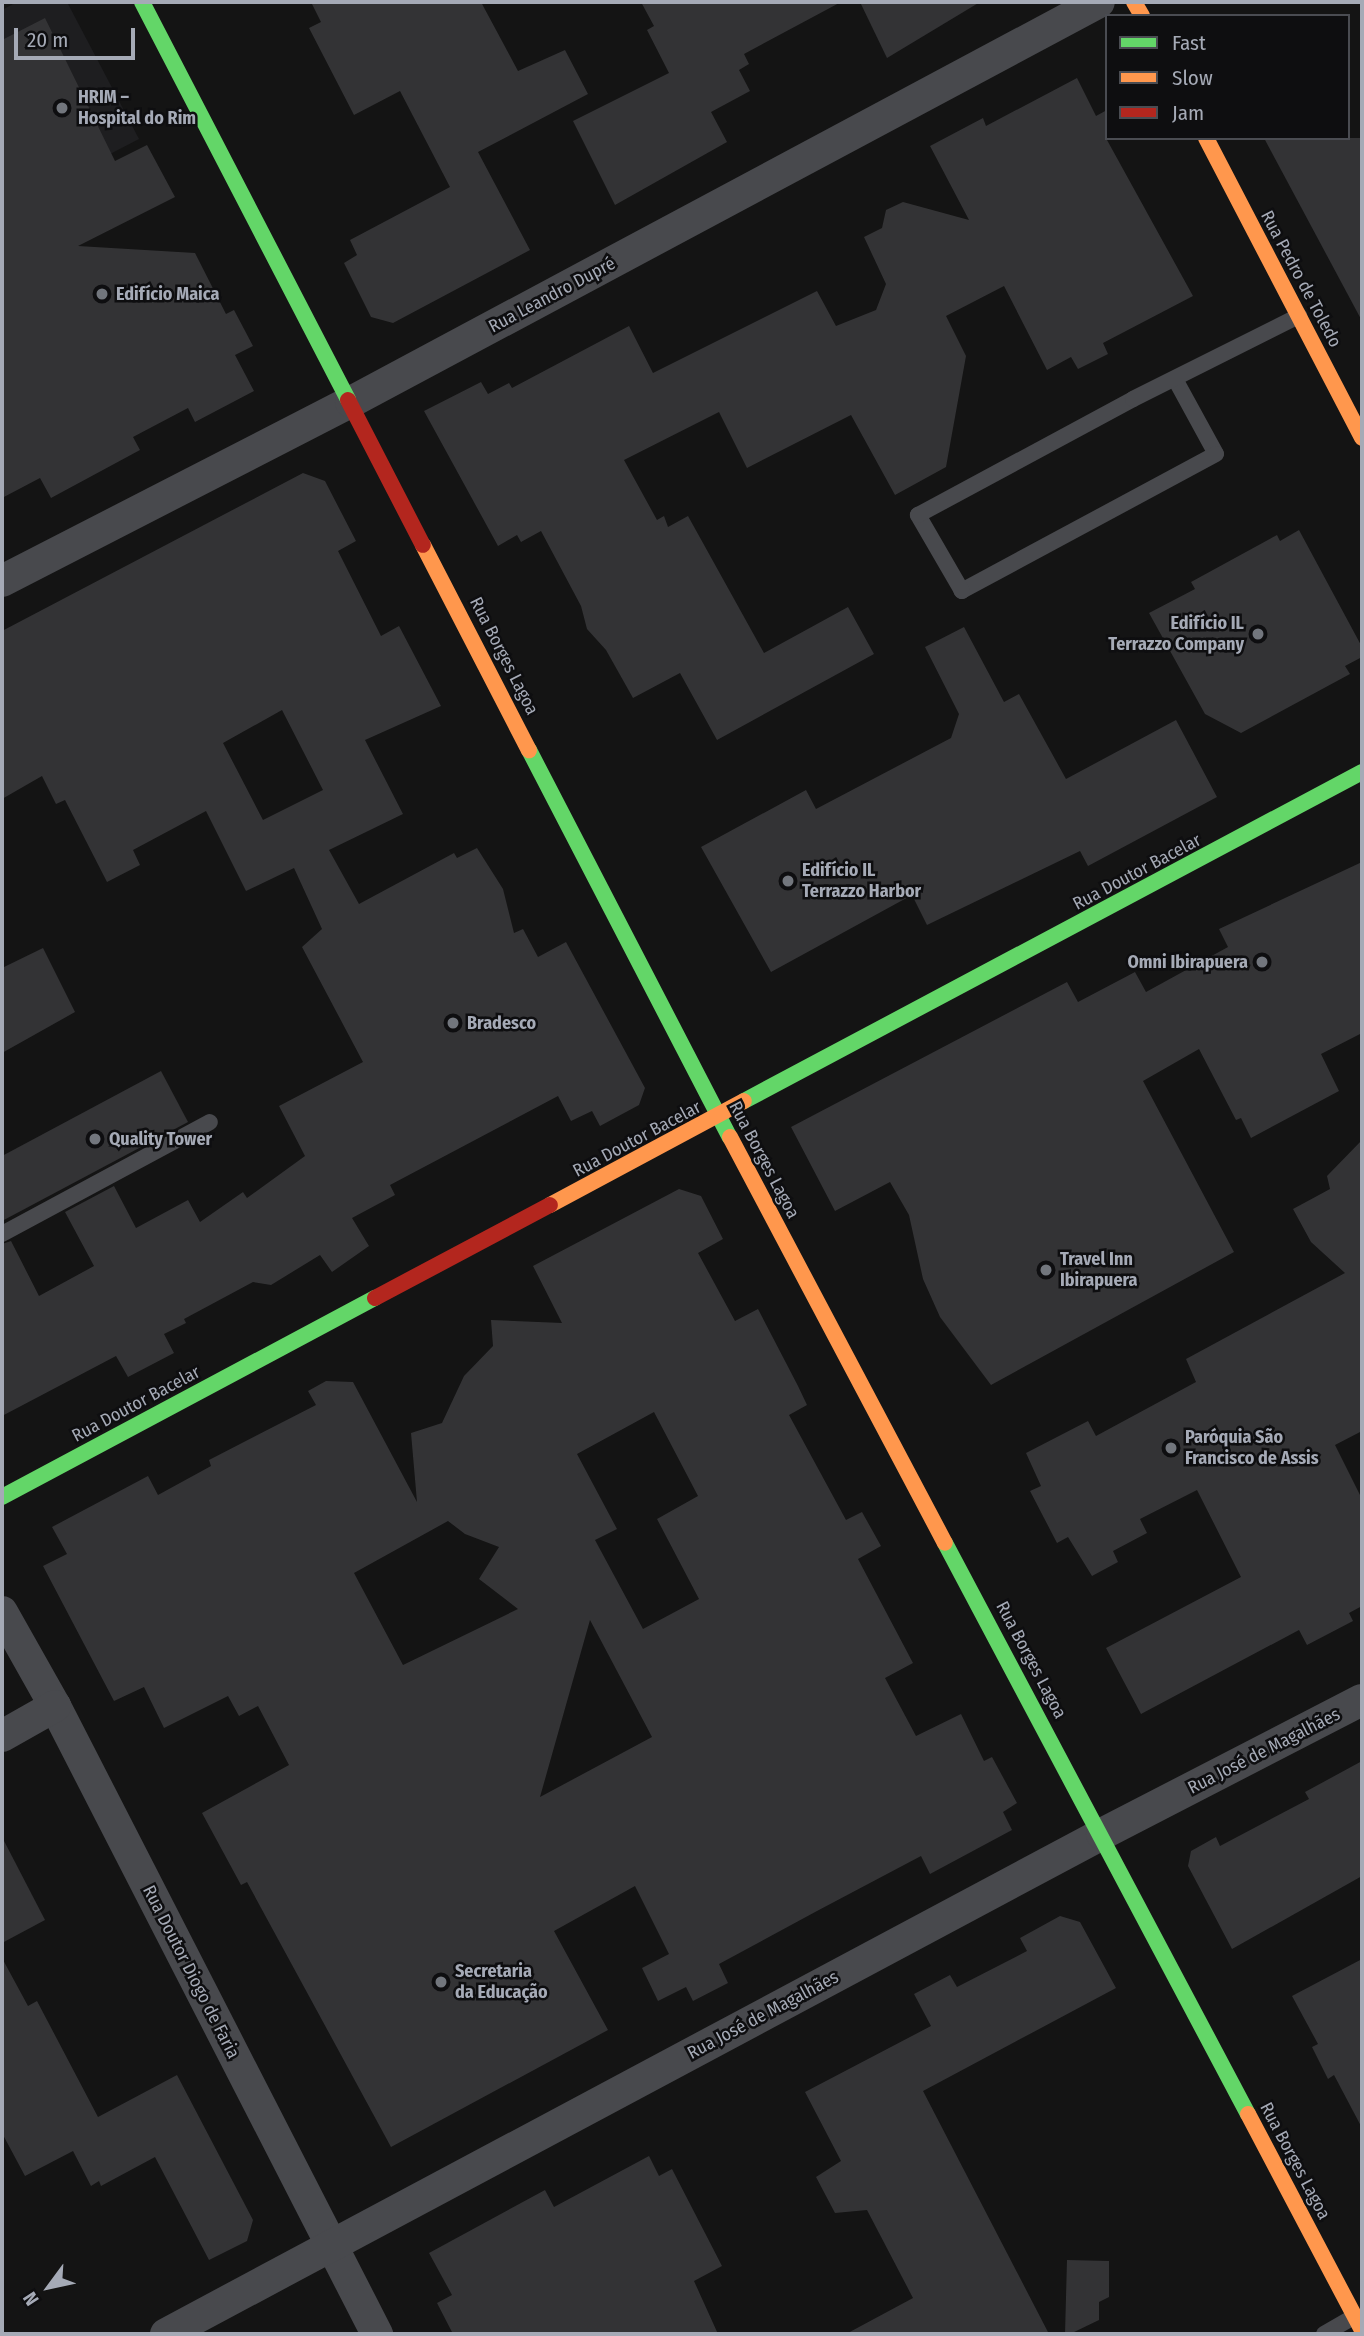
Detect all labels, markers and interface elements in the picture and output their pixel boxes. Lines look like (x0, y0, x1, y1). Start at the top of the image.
scale bar (18, 14, 138, 58)
legend (1105, 14, 1350, 140)
text: 20 m (27, 27, 68, 53)
text: Fast (1172, 30, 1206, 56)
text: Slow (1172, 65, 1213, 91)
place label: HRIM – Hospital do Rim (78, 87, 196, 130)
marker: HRIM – Hospital do Rim (52, 98, 72, 118)
text: Jam (1172, 100, 1204, 126)
street label: Rua Pedro de Toledo (1256, 207, 1346, 351)
street label: Rua Leandro Dupré (485, 253, 619, 337)
place label: Edifício Maica (116, 283, 219, 305)
marker: Edifício Maica (94, 286, 110, 302)
street label: Rua Borges Lagoa (465, 593, 543, 719)
place label: Edifício IL Terrazzo Company (1108, 613, 1244, 656)
marker: Edifício IL Terrazzo Company (1250, 626, 1266, 642)
street label: Rua Doutor Bacelar (1069, 829, 1205, 915)
place label: Edifício IL Terrazzo Harbor (802, 860, 921, 903)
marker: Edifício IL Terrazzo Harbor (780, 873, 796, 889)
place label: Omni Ibirapuera (1128, 951, 1248, 973)
marker: Omni Ibirapuera (1254, 954, 1270, 970)
place label: Bradesco (467, 1012, 536, 1034)
marker: Bradesco (445, 1015, 461, 1031)
street label: Rua Doutor Bacelar (569, 1096, 705, 1182)
street label: Rua Borges Lagoa (724, 1098, 804, 1222)
place label: Quality Tower (109, 1128, 212, 1150)
marker: Quality Tower (87, 1131, 103, 1147)
place label: Travel Inn Ibirapuera (1060, 1249, 1138, 1292)
marker: Travel Inn Ibirapuera (1038, 1262, 1054, 1278)
street label: Rua Doutor Bacelar (68, 1361, 204, 1447)
place label: Paróquia São Francisco de Assis (1185, 1427, 1319, 1470)
marker: Paróquia São Francisco de Assis (1163, 1440, 1179, 1456)
street label: Rua Borges Lagoa (991, 1598, 1071, 1722)
street label: Rua José de Magalhães (1184, 1703, 1344, 1799)
street label: Rua Doutor Diogo de Faria (138, 1882, 244, 2062)
place label: Secretaria da Educação (455, 1961, 548, 2004)
street label: Rua José de Magalhães (684, 1966, 842, 2064)
marker: Secretaria da Educação (433, 1974, 449, 1990)
street label: Rua Borges Lagoa (1255, 2099, 1335, 2223)
north arrow (14, 2252, 84, 2322)
text: N (18, 2288, 44, 2310)

